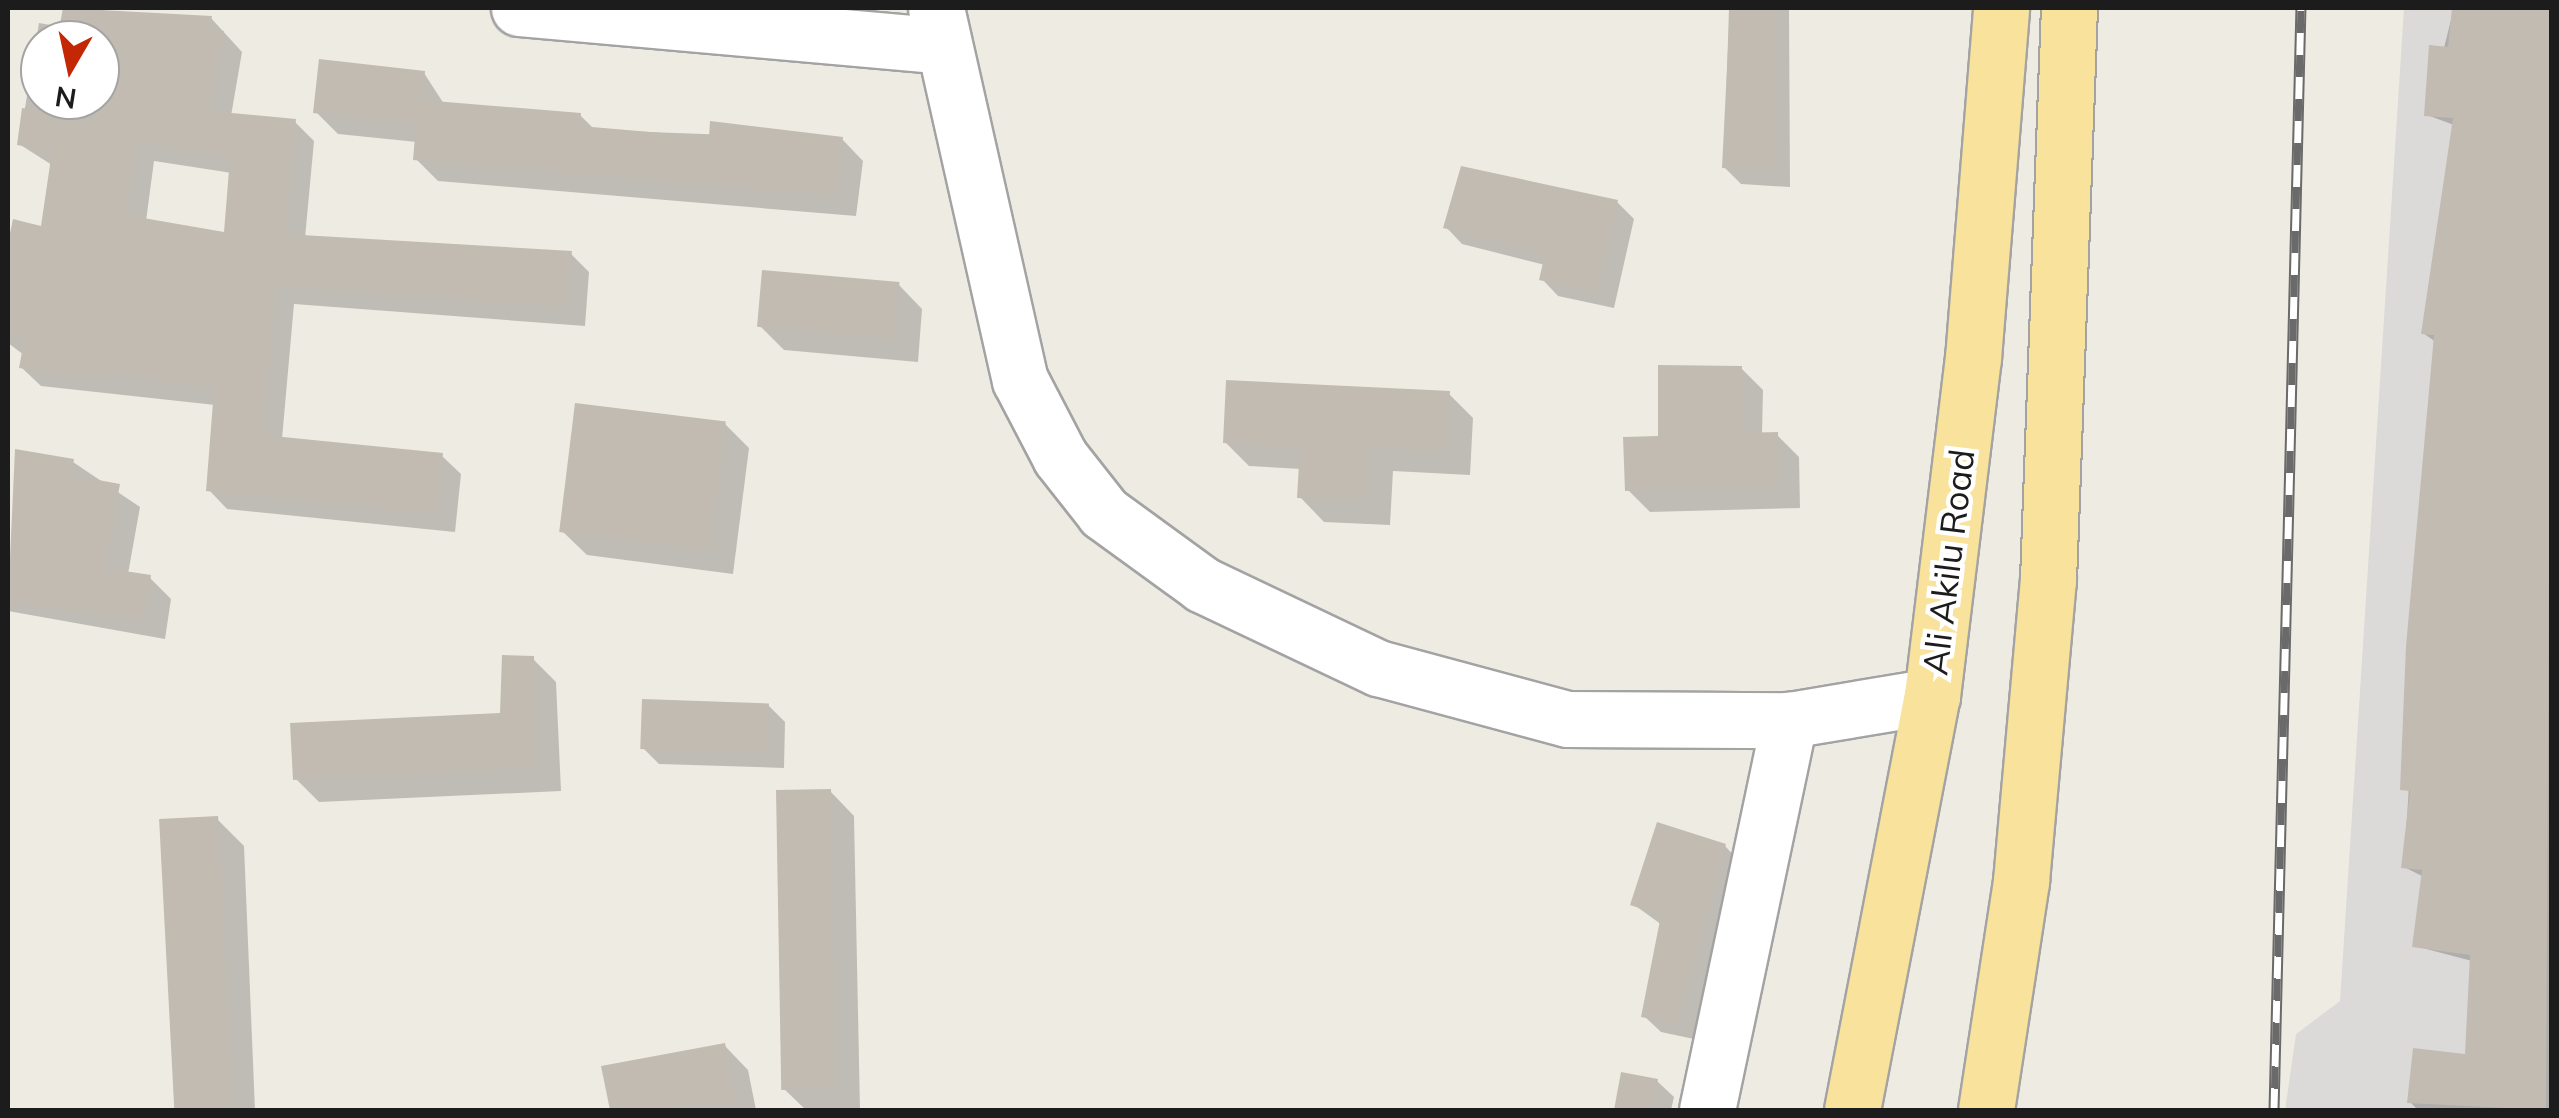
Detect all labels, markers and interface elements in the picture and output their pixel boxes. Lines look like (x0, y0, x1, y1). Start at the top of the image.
north arrow (20, 20, 120, 120)
text: N (52, 79, 79, 117)
street label: Ali Akilu Road (1913, 447, 1983, 677)

